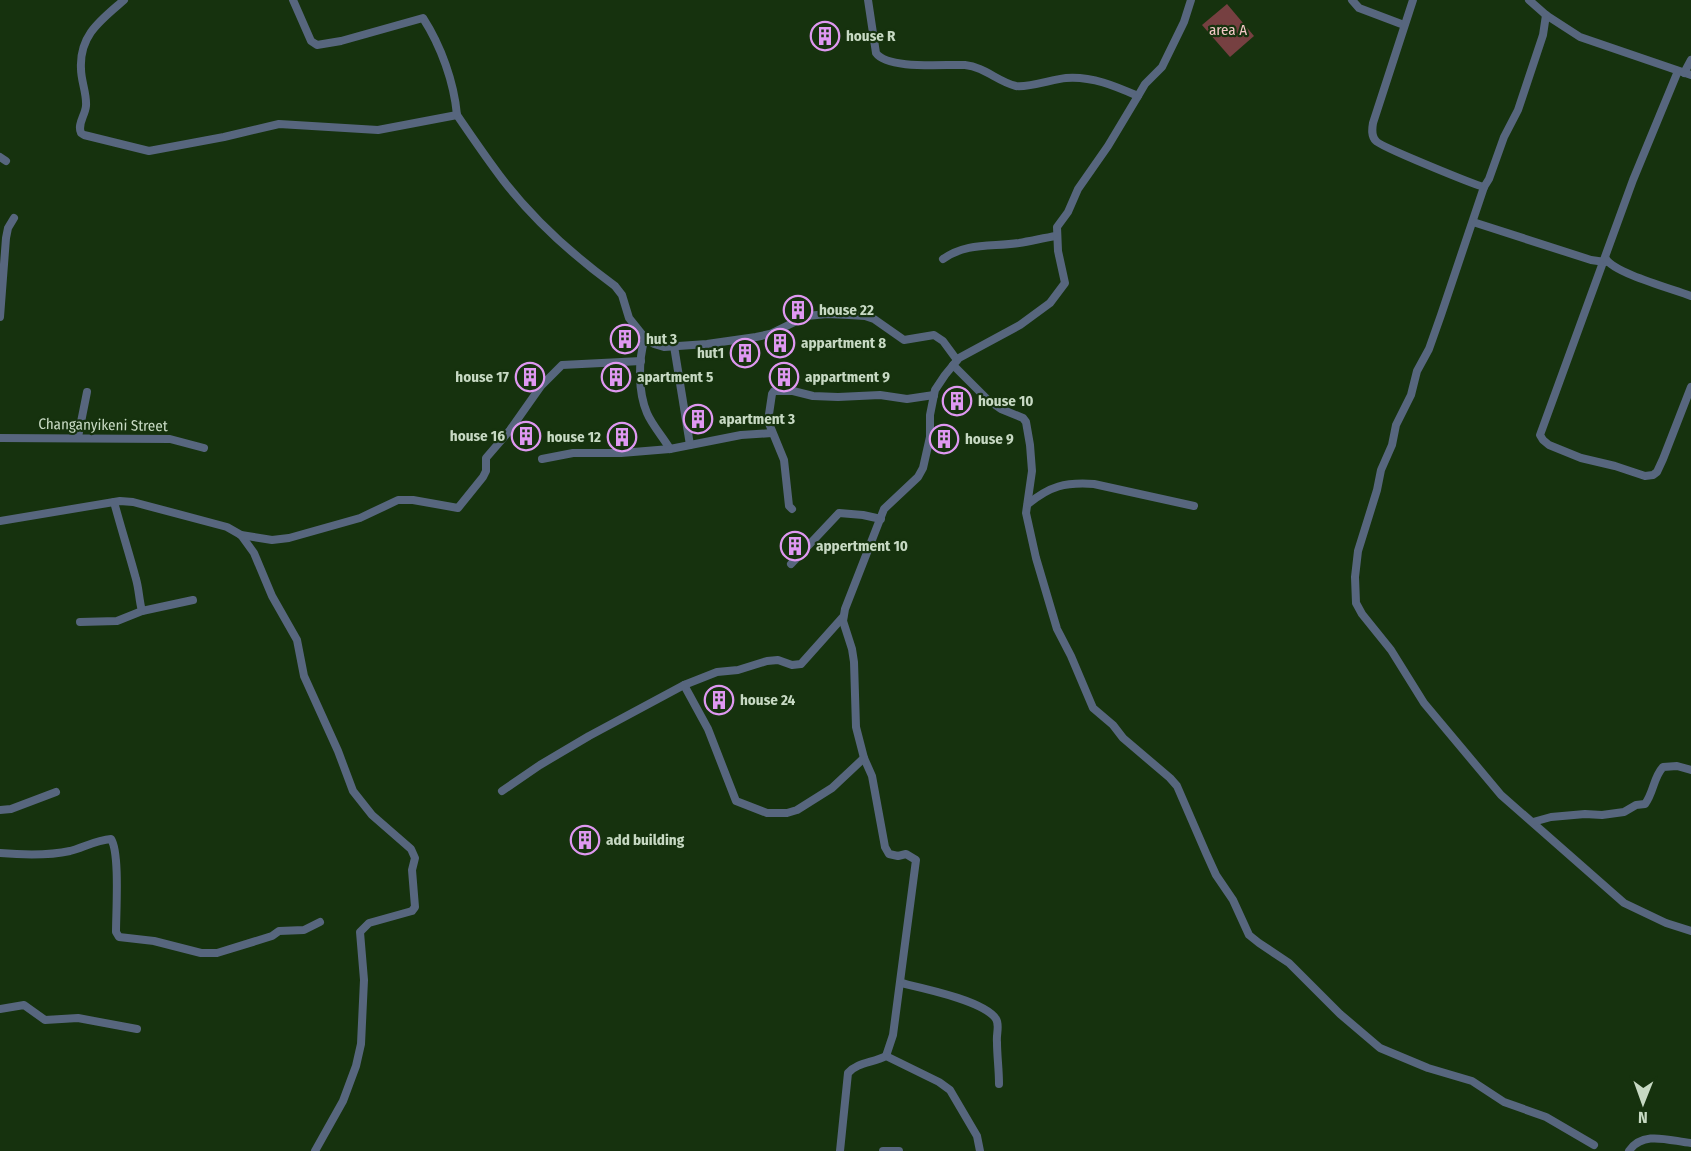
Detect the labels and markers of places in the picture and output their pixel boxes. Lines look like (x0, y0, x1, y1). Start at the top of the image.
building icon: house R (809, 20, 841, 52)
place label: house R (846, 27, 896, 45)
building icon: house 22 (782, 294, 814, 326)
place label: house 22 (819, 301, 874, 319)
building icon: hut 3 (609, 323, 641, 355)
building icon: appartment 8 (764, 327, 796, 359)
place label: hut 3 (646, 330, 677, 348)
place label: appartment 8 (801, 334, 886, 352)
building icon: hut1 (729, 337, 761, 369)
place label: hut1 (697, 344, 724, 362)
building icon: house 17 (514, 361, 546, 393)
building icon: apartment 5 (600, 361, 632, 393)
building icon: appartment 9 (768, 361, 800, 393)
place label: house 17 (455, 368, 510, 386)
place label: apartment 5 (637, 368, 713, 386)
place label: appartment 9 (805, 368, 890, 386)
building icon: house 10 (941, 385, 973, 417)
place label: house 10 (978, 392, 1034, 410)
building icon: apartment 3 (682, 403, 714, 435)
place label: apartment 3 (719, 410, 795, 428)
building icon: house 16 (510, 420, 542, 452)
building icon: house 12 (606, 421, 638, 453)
building icon: house 9 (928, 423, 960, 455)
place label: house 16 (450, 427, 505, 445)
place label: house 12 (547, 428, 601, 446)
place label: house 9 (965, 430, 1014, 448)
building icon: appertment 10 (779, 530, 811, 562)
place label: appertment 10 (816, 537, 908, 555)
building icon: house 24 (703, 684, 735, 716)
place label: house 24 (740, 691, 796, 709)
building icon: add building (569, 824, 601, 856)
place label: add building (606, 831, 685, 849)

